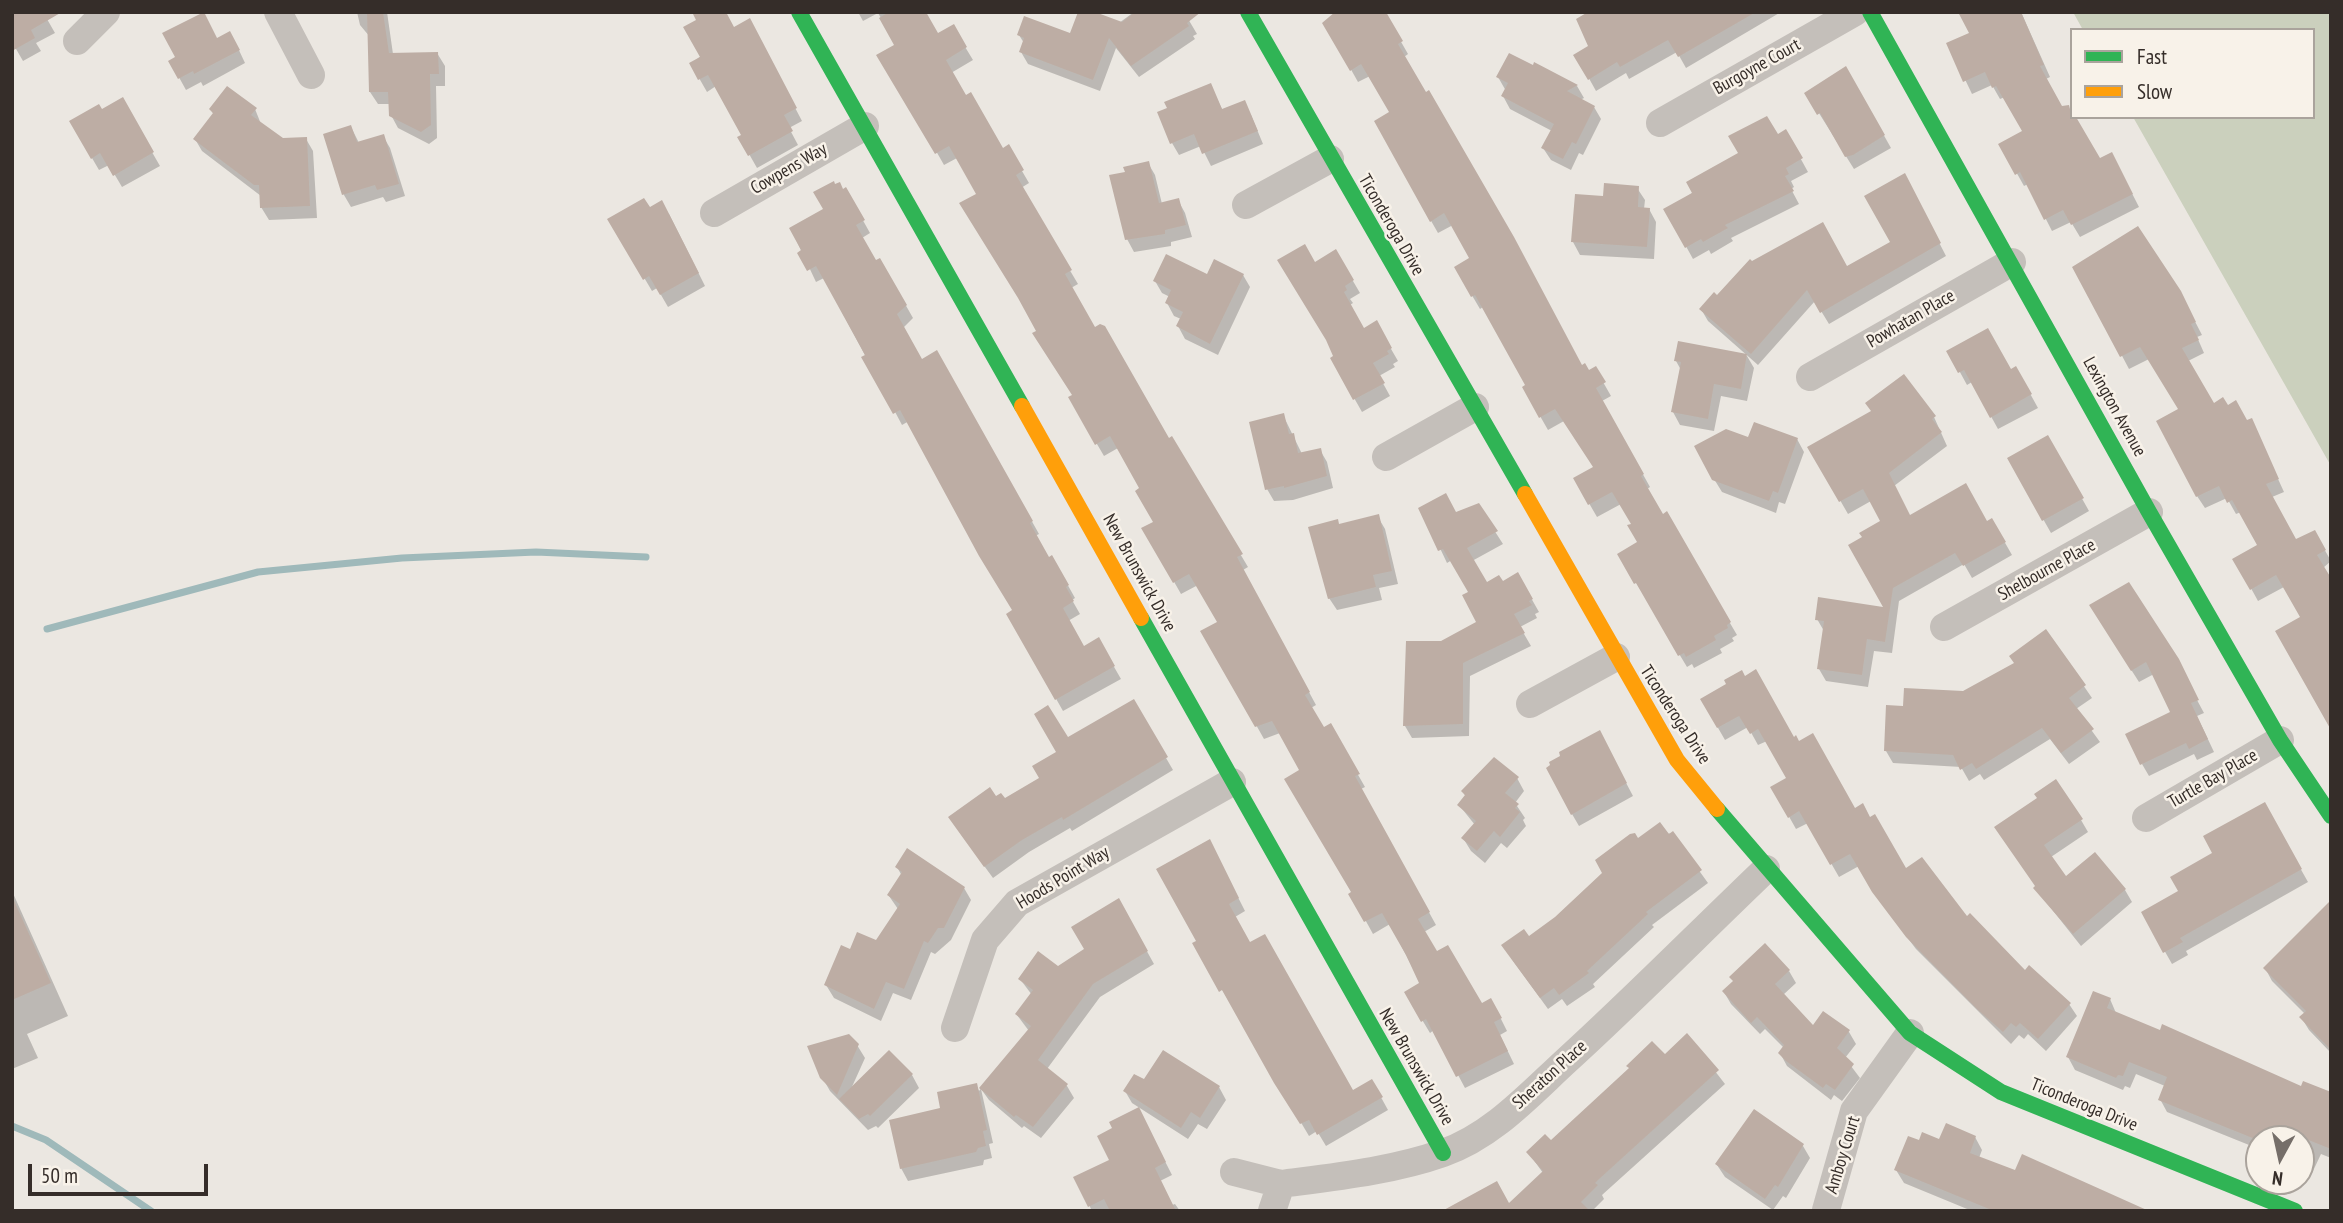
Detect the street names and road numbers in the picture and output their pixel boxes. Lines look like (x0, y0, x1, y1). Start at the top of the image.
street label: Burgoyne Court (1710, 34, 1804, 100)
street label: Cowpens Way (747, 139, 831, 199)
street label: Ticonderoga Drive (1353, 171, 1429, 279)
street label: Powhatan Place (1863, 285, 1959, 353)
street label: Lexington Avenue (2078, 353, 2150, 461)
street label: New Brunswick Drive (1098, 510, 1180, 636)
street label: Shelbourne Place (1995, 534, 2099, 606)
street label: Ticonderoga Drive (1635, 662, 1715, 768)
street label: Turtle Bay Place (2165, 745, 2261, 813)
street label: Hoods Point Way (1013, 842, 1113, 914)
street label: New Brunswick Drive (1374, 1005, 1458, 1129)
street label: Sheraton Place (1508, 1036, 1592, 1114)
street label: Ticonderoga Drive (2027, 1074, 2141, 1136)
street label: Amboy Court (1821, 1114, 1865, 1196)

